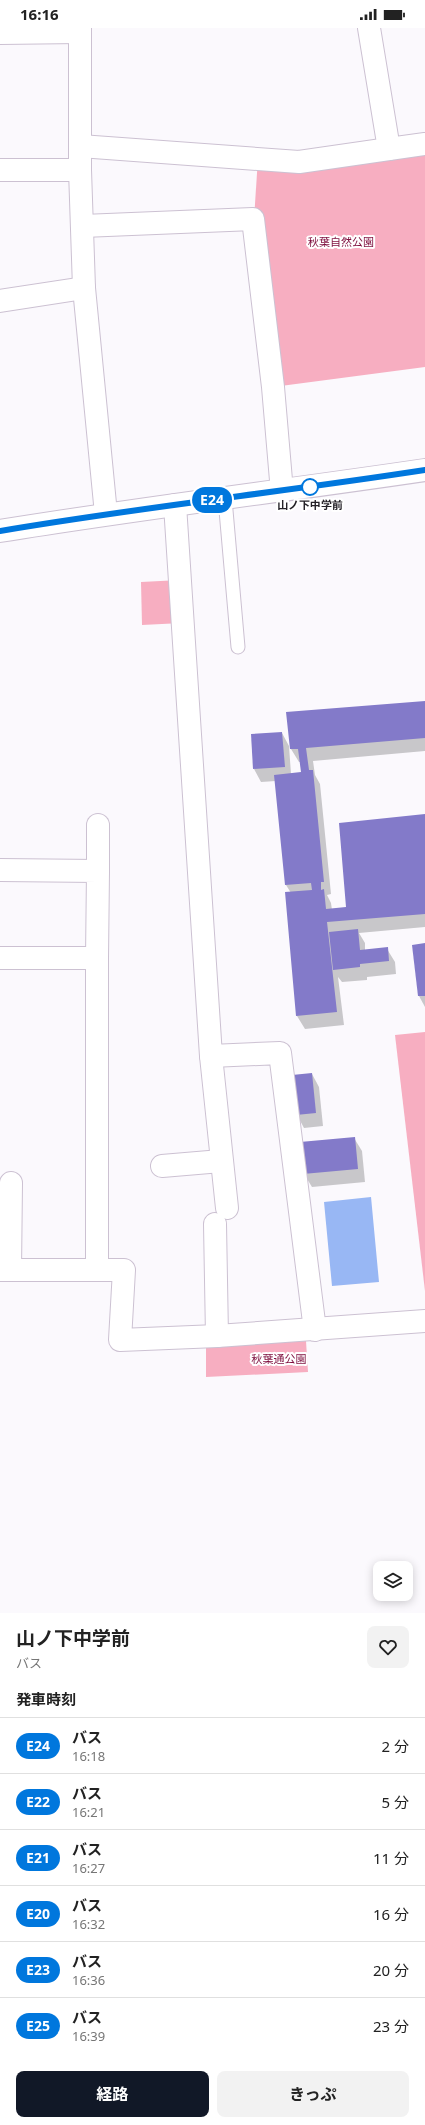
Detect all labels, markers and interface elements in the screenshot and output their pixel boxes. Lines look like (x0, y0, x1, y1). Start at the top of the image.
text: 16:16 (20, 4, 59, 24)
park label: 秋葉自然公園 (308, 234, 374, 249)
marker: 山ノ下中学前 (301, 478, 319, 496)
line badge: E24 (189, 487, 235, 513)
text: E24 (200, 490, 224, 509)
place label: 山ノ下中学前 (277, 497, 343, 512)
park label: 秋葉通公園 (252, 1351, 307, 1366)
map controls (373, 1561, 413, 1601)
button: layers (373, 1561, 413, 1601)
text: 山ノ下中学前 (16, 1625, 130, 1651)
button: heart (367, 1626, 409, 1668)
text: バス (16, 1654, 42, 1672)
text: 発車時刻 (16, 1689, 76, 1709)
text: バス (72, 1727, 102, 1747)
text: E24 (26, 1736, 50, 1755)
text: 2 分 (382, 1736, 409, 1756)
text: 16:18 (72, 1747, 105, 1765)
text: バス (72, 1783, 102, 1803)
text: E22 (26, 1792, 50, 1811)
text: 5 分 (382, 1792, 409, 1812)
text: 16:21 (72, 1803, 105, 1821)
text: バス (72, 1839, 102, 1859)
text: E21 (26, 1848, 50, 1867)
text: 11 分 (373, 1848, 409, 1868)
text: 16:27 (72, 1859, 105, 1877)
text: バス (72, 1895, 102, 1915)
text: E20 (26, 1904, 50, 1923)
text: 16 分 (373, 1904, 409, 1924)
text: 16:32 (72, 1915, 105, 1933)
text: バス (72, 1951, 102, 1971)
text: E23 (26, 1960, 50, 1979)
text: 20 分 (373, 1960, 409, 1980)
text: 16:36 (72, 1971, 105, 1989)
text: バス (72, 2007, 102, 2027)
text: E25 (26, 2016, 50, 2035)
text: 23 分 (373, 2016, 409, 2036)
text: 16:39 (72, 2027, 105, 2045)
button: 経路 (16, 2071, 209, 2117)
button: きっぷ (217, 2071, 409, 2117)

